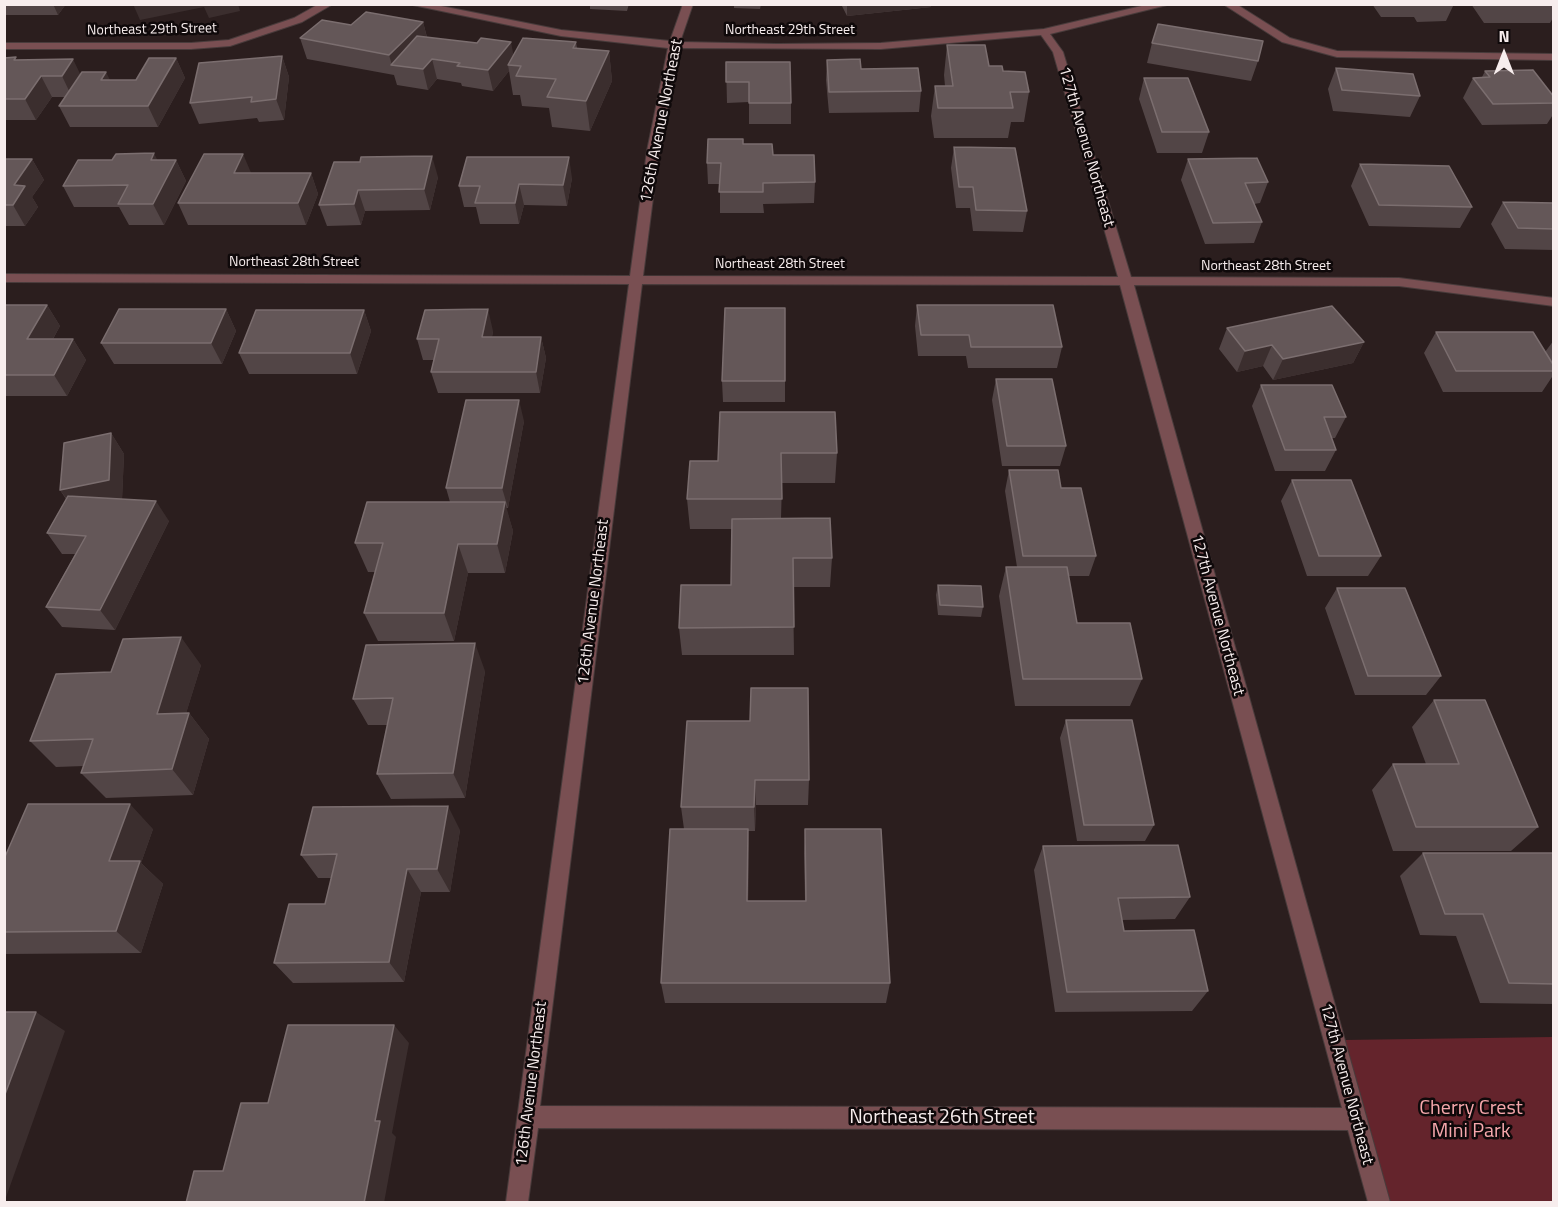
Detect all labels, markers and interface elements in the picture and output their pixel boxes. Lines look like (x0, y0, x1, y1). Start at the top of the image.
street label: Northeast 29th Street (87, 20, 217, 40)
street label: Northeast 29th Street (725, 23, 855, 39)
north arrow (1474, 24, 1534, 84)
text: N (1498, 24, 1510, 48)
street label: 126th Avenue Northeast (637, 38, 687, 204)
street label: 127th Avenue Northeast (1054, 64, 1118, 230)
street label: Northeast 28th Street (229, 255, 359, 271)
street label: Northeast 28th Street (715, 257, 845, 273)
street label: Northeast 28th Street (1201, 259, 1331, 275)
street label: 126th Avenue Northeast (574, 518, 614, 686)
street label: 127th Avenue Northeast (1186, 532, 1248, 698)
street label: 126th Avenue Northeast (512, 1000, 552, 1168)
street label: 127th Avenue Northeast (1315, 1001, 1377, 1167)
park label: Cherry Crest Mini Park (1419, 1097, 1523, 1144)
street label: Northeast 26th Street (849, 1106, 1035, 1130)

